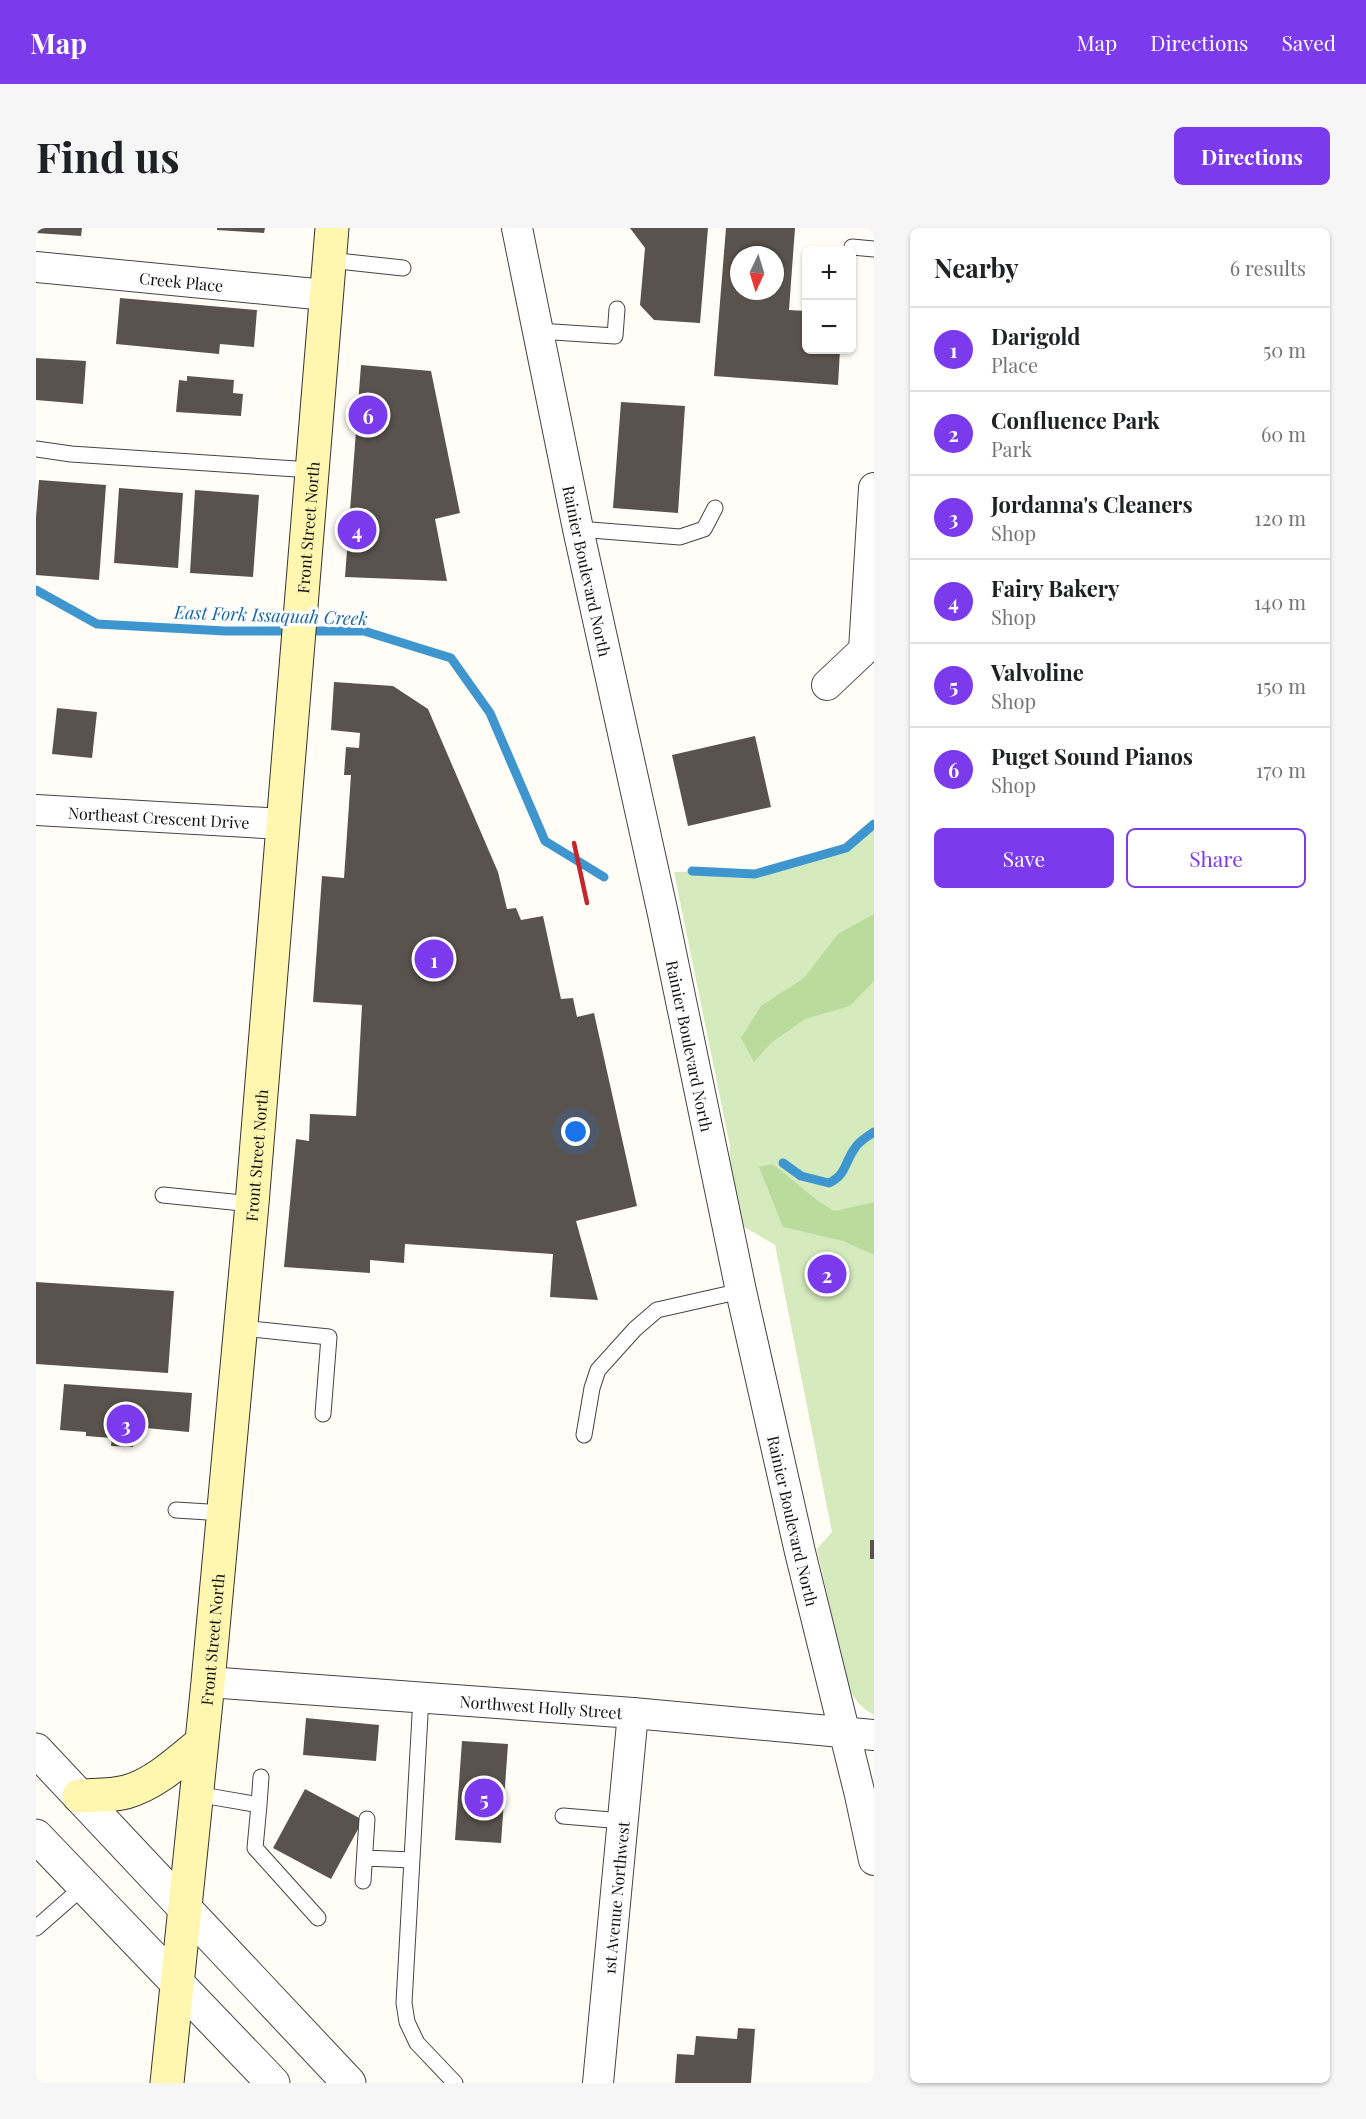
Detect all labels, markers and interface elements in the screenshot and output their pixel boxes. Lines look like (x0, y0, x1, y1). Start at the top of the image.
text: Map (30, 24, 87, 61)
text: Map (1076, 28, 1117, 56)
text: Directions (1150, 28, 1248, 56)
text: Saved (1281, 28, 1336, 56)
button: Directions (1174, 127, 1330, 185)
text: Find us (36, 128, 180, 184)
north arrow (730, 246, 784, 300)
map controls (802, 246, 856, 354)
button: + (802, 246, 856, 300)
text: Nearby (934, 250, 1019, 285)
text: 6 results (1230, 254, 1306, 281)
street label: Creek Place (138, 267, 224, 296)
button: − (802, 300, 856, 354)
text: Darigold (991, 321, 1080, 351)
text: 1 (950, 336, 957, 363)
text: 50 m (1263, 336, 1306, 363)
text: Place (991, 351, 1038, 378)
pin: 6 (348, 392, 388, 438)
text: Confluence Park (991, 405, 1160, 435)
text: 2 (948, 420, 959, 447)
text: 60 m (1261, 420, 1306, 447)
text: Park (991, 435, 1032, 462)
street label: Front Street North (292, 460, 323, 594)
street label: Rainier Boulevard North (559, 483, 616, 659)
text: Jordanna's Cleaners (991, 489, 1193, 519)
text: 3 (949, 504, 958, 531)
text: 120 m (1254, 504, 1306, 531)
pin: 4 (338, 508, 376, 552)
text: Shop (991, 519, 1036, 546)
text: Fairy Bakery (991, 573, 1119, 603)
text: 4 (948, 588, 959, 615)
text: 140 m (1254, 588, 1306, 615)
water label: East Fork Issaquah Creek (173, 600, 368, 630)
text: Shop (991, 603, 1036, 630)
text: Valvoline (991, 657, 1084, 687)
text: 5 (949, 672, 958, 699)
text: 150 m (1256, 672, 1306, 699)
text: Shop (991, 687, 1036, 714)
text: Puget Sound Pianos (991, 741, 1193, 771)
text: 6 (948, 756, 959, 783)
text: 170 m (1256, 756, 1306, 783)
text: Shop (991, 771, 1036, 798)
street label: Northeast Crescent Drive (67, 801, 250, 833)
button: Save (934, 828, 1114, 888)
button: Share (1126, 828, 1306, 888)
pin: 1 (414, 936, 454, 982)
street label: Rainier Boulevard North (662, 958, 718, 1134)
street label: Front Street North (240, 1088, 272, 1222)
your location (561, 1117, 590, 1146)
pin: 2 (808, 1252, 846, 1296)
pin: 3 (106, 1402, 146, 1446)
street label: Rainier Boulevard North (763, 1433, 824, 1609)
street label: Front Street North (195, 1572, 229, 1706)
street label: Northwest Holly Street (459, 1690, 623, 1723)
pin: 5 (464, 1776, 504, 1820)
street label: 1st Avenue Northwest (598, 1820, 633, 1975)

